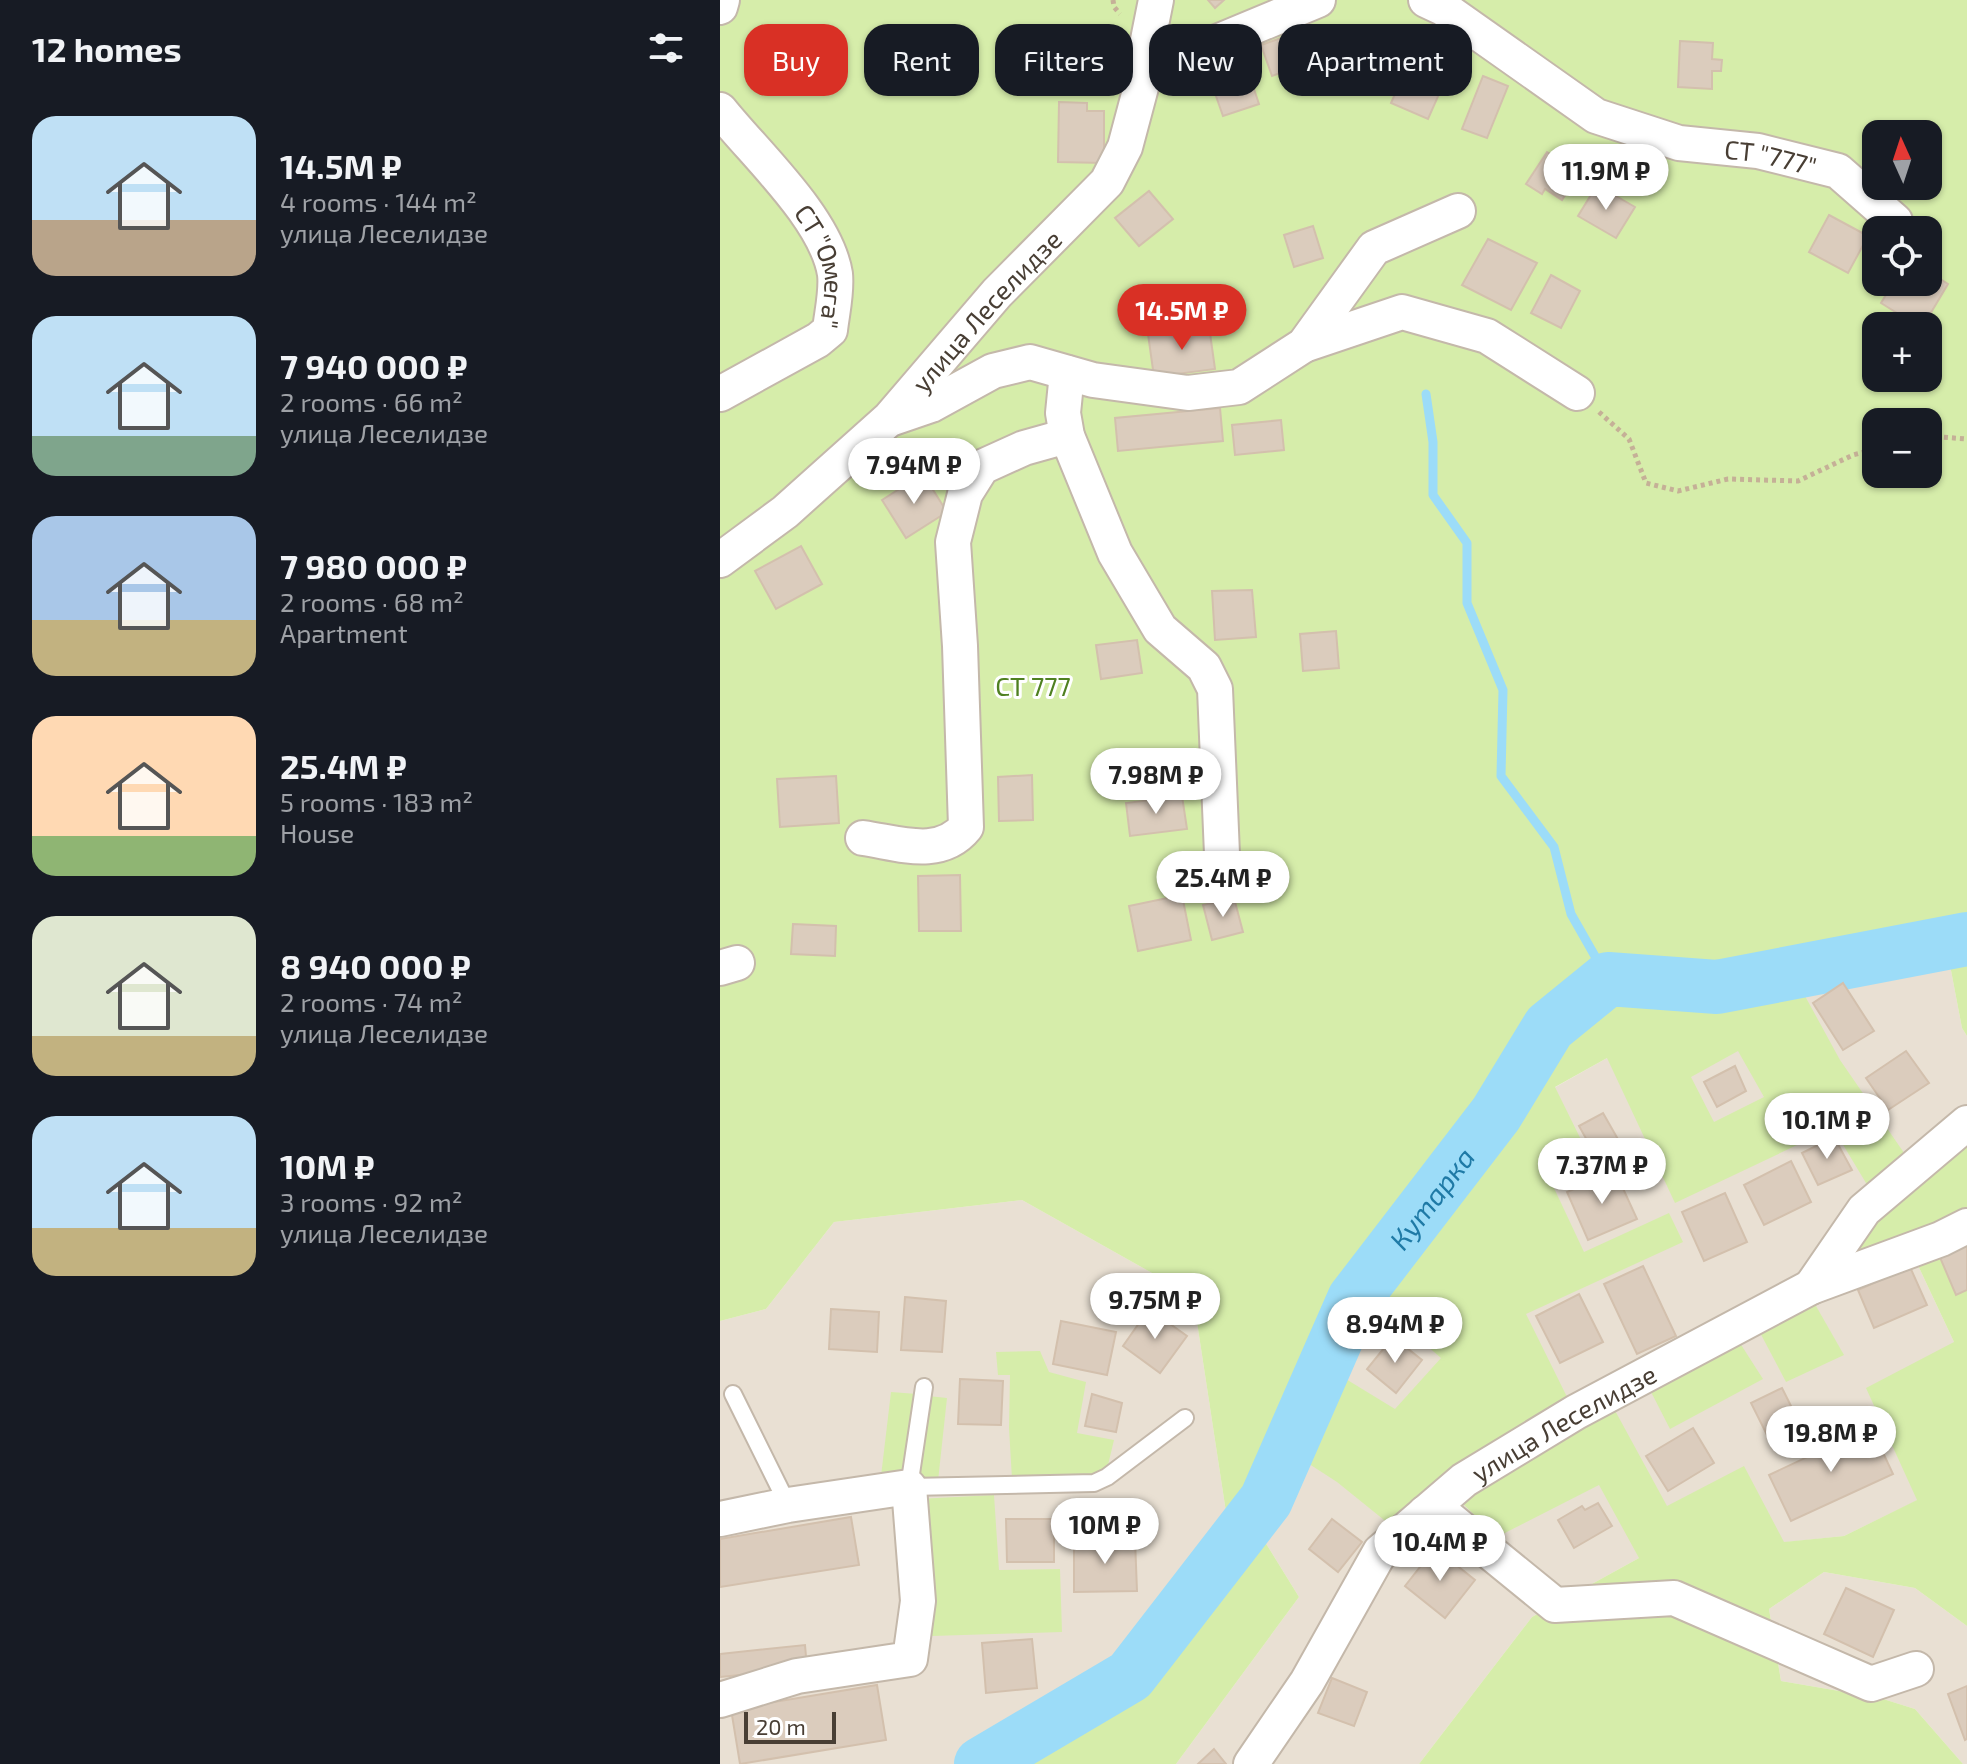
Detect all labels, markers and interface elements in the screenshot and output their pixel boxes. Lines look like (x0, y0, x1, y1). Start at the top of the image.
chip: Buy (744, 24, 848, 96)
chip: Rent (864, 24, 979, 96)
chip: Filters (995, 24, 1133, 96)
chip: New (1149, 24, 1262, 96)
chip: Apartment (1278, 24, 1472, 96)
icon: filters (644, 26, 688, 70)
text: 12 homes (32, 28, 181, 69)
north arrow (1862, 120, 1942, 200)
map controls (1862, 120, 1942, 488)
street label: СТ "777" (1723, 132, 1820, 181)
pin: 11.9M ₽ (1532, 144, 1680, 212)
text: 14.5M ₽ (280, 145, 402, 186)
icon: home (96, 148, 192, 244)
text: 11.9M ₽ (1562, 154, 1650, 185)
text: 4 rooms · 144 m² (280, 186, 477, 217)
street label: СТ "Омега" (789, 198, 851, 331)
button: locate (1862, 216, 1942, 296)
text: улица Леселидзе (280, 217, 488, 248)
street label: улица Леселидзе (904, 223, 1067, 398)
pin: 14.5M ₽ (1108, 284, 1256, 352)
text: 14.5M ₽ (1135, 294, 1229, 325)
button: + (1862, 312, 1942, 392)
text: 7 940 000 ₽ (280, 345, 468, 386)
icon: home (96, 348, 192, 444)
text: 2 rooms · 66 m² (280, 386, 463, 417)
button: − (1862, 408, 1942, 488)
text: улица Леселидзе (280, 417, 488, 448)
pin: 7.94M ₽ (840, 438, 988, 506)
text: 7.94M ₽ (866, 448, 962, 479)
text: 7 980 000 ₽ (280, 545, 467, 586)
icon: home (96, 548, 192, 644)
text: 2 rooms · 68 m² (280, 586, 464, 617)
text: Apartment (280, 617, 408, 648)
park label: СТ 777 (995, 670, 1071, 701)
text: 25.4M ₽ (280, 745, 407, 786)
icon: home (96, 748, 192, 844)
pin: 7.98M ₽ (1082, 748, 1230, 816)
text: 7.98M ₽ (1108, 758, 1204, 789)
text: 5 rooms · 183 m² (280, 786, 473, 817)
text: House (280, 817, 354, 848)
pin: 25.4M ₽ (1149, 851, 1297, 919)
text: 25.4M ₽ (1174, 861, 1272, 892)
text: 8 940 000 ₽ (280, 945, 471, 986)
icon: home (96, 948, 192, 1044)
text: 2 rooms · 74 m² (280, 986, 462, 1017)
text: улица Леселидзе (280, 1017, 488, 1048)
pin: 10.1M ₽ (1753, 1093, 1901, 1161)
text: 10.1M ₽ (1783, 1103, 1871, 1134)
pin: 7.37M ₽ (1528, 1138, 1676, 1206)
water label: Кутарка (1382, 1140, 1481, 1256)
text: 10M ₽ (280, 1145, 375, 1186)
icon: home (96, 1148, 192, 1244)
text: 7.37M ₽ (1556, 1148, 1648, 1179)
text: 3 rooms · 92 m² (280, 1186, 462, 1217)
text: улица Леселидзе (280, 1217, 488, 1248)
pin: 9.75M ₽ (1081, 1273, 1229, 1341)
text: 9.75M ₽ (1108, 1283, 1202, 1314)
pin: 8.94M ₽ (1321, 1297, 1469, 1365)
text: 8.94M ₽ (1345, 1307, 1445, 1338)
street label: улица Леселидзе (1465, 1357, 1661, 1488)
pin: 19.8M ₽ (1757, 1406, 1905, 1474)
text: 19.8M ₽ (1784, 1416, 1878, 1447)
pin: 10M ₽ (1049, 1498, 1161, 1566)
text: 10M ₽ (1069, 1508, 1141, 1539)
pin: 10.4M ₽ (1366, 1515, 1514, 1583)
text: 10.4M ₽ (1392, 1525, 1488, 1556)
scale bar (744, 1708, 836, 1744)
text: 20 m (756, 1713, 806, 1739)

